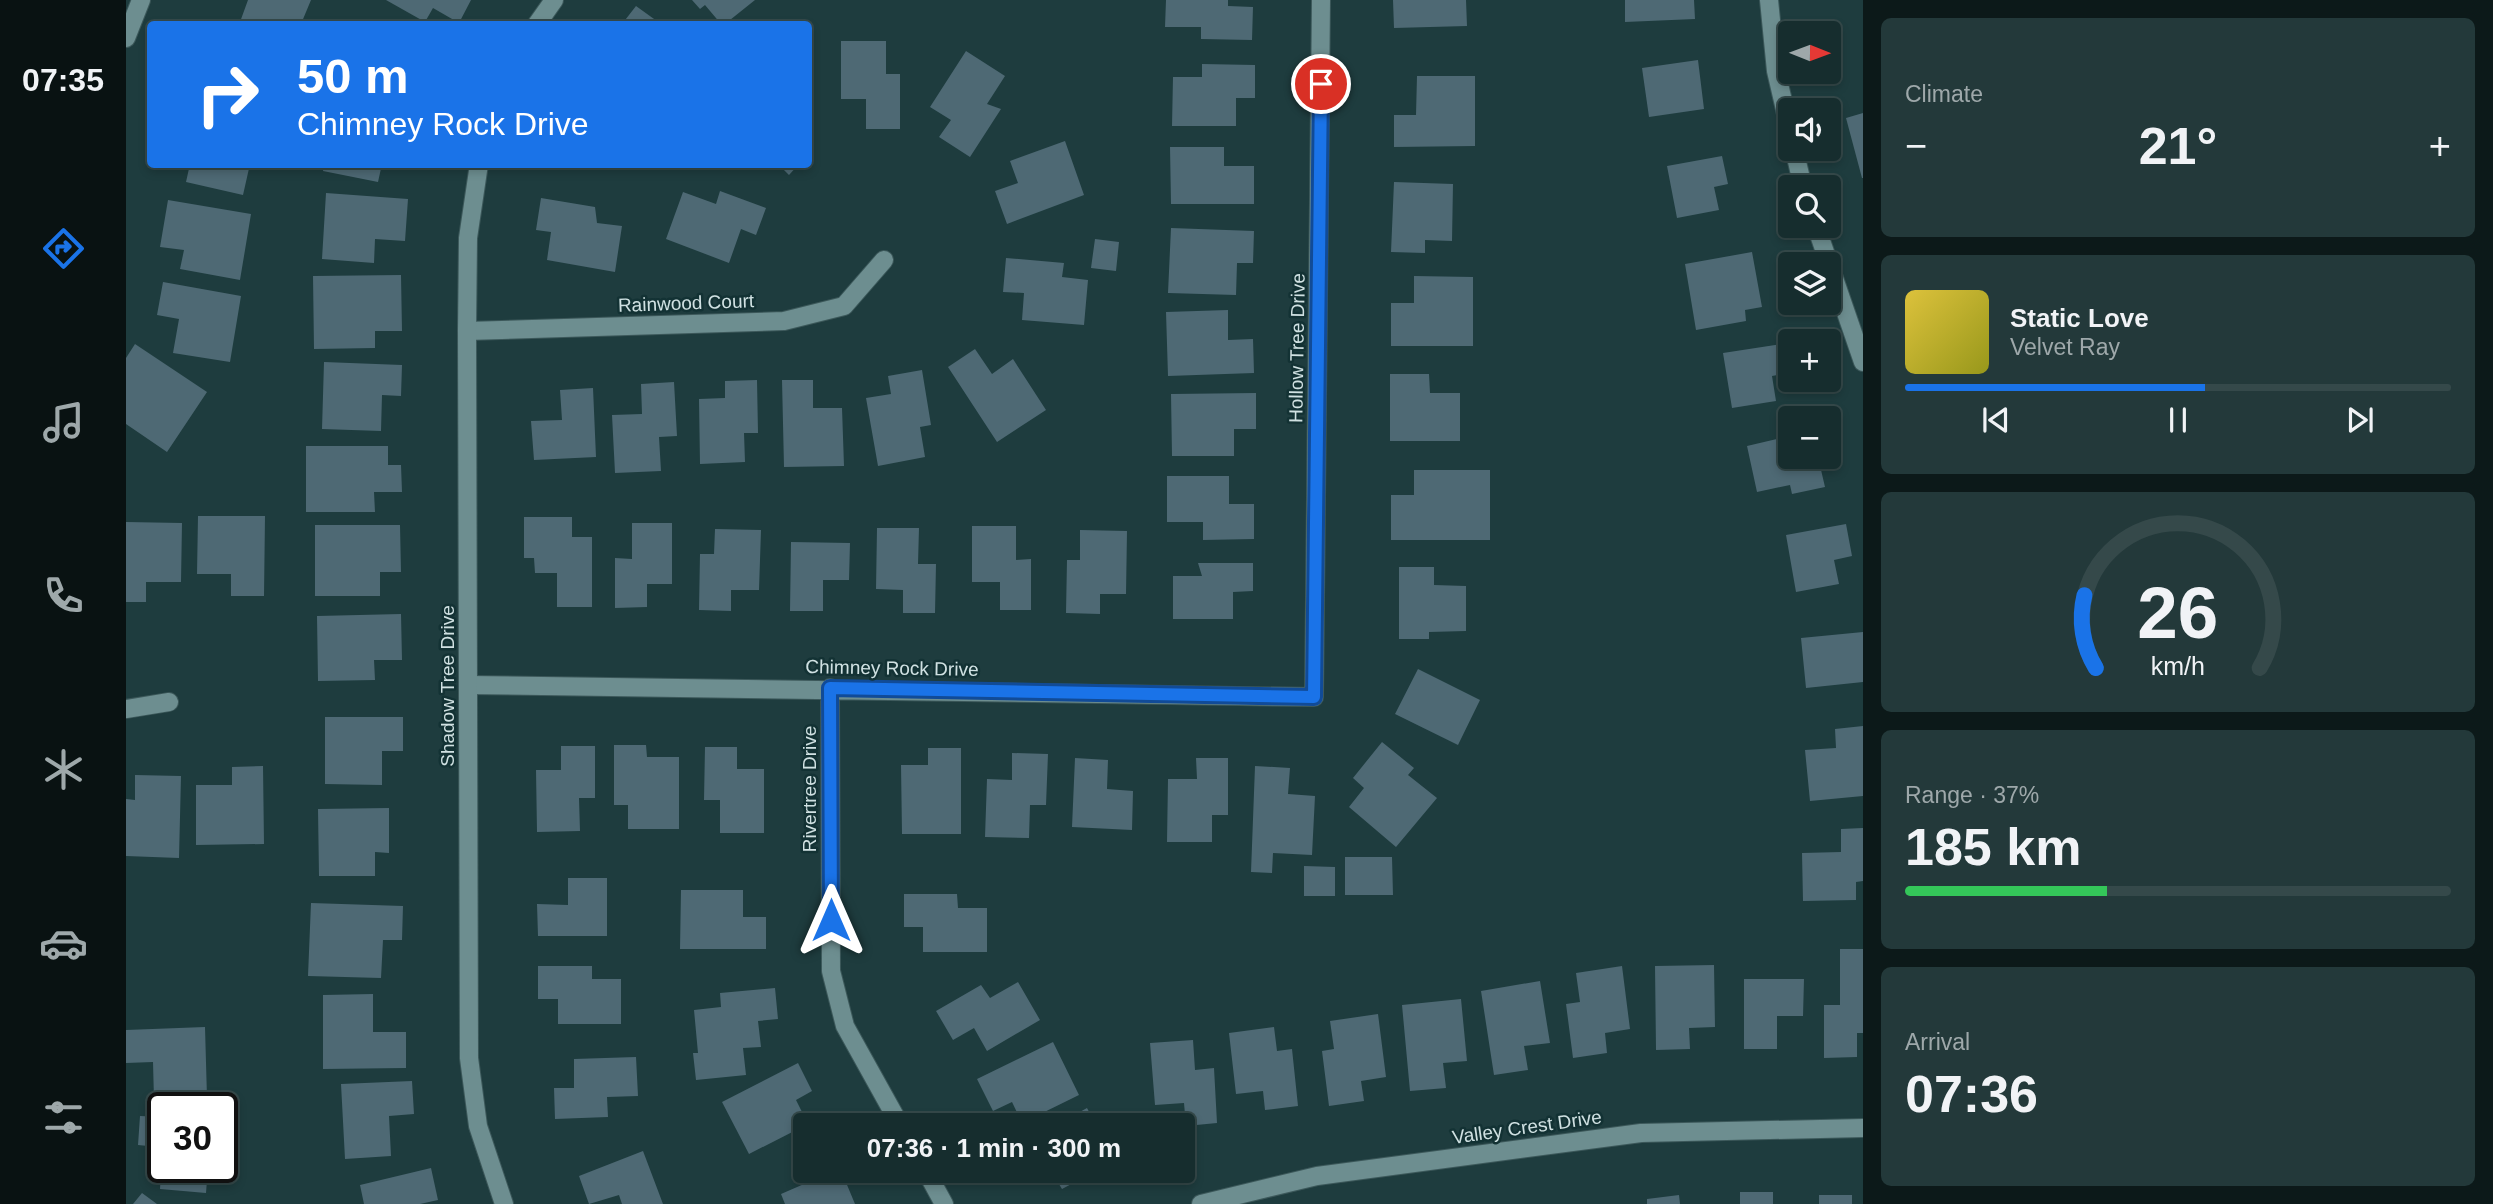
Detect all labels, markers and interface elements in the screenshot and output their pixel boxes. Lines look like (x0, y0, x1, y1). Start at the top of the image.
north arrow (1778, 21, 1841, 84)
map controls (1778, 21, 1841, 469)
icon: right (182, 49, 273, 140)
text: 50 m (297, 49, 409, 103)
pin (1291, 54, 1351, 114)
text: 07:35 (22, 62, 104, 98)
icon: arrive (1302, 65, 1340, 103)
text: Climate (1905, 81, 1983, 107)
button: sound (1778, 98, 1841, 161)
text: Chimney Rock Drive (297, 106, 589, 142)
text: 21° (2139, 117, 2217, 175)
text: − (1905, 125, 1927, 167)
text: + (2429, 125, 2451, 167)
button: search (1778, 175, 1841, 238)
icon: directions (39, 224, 88, 273)
button: layers (1778, 252, 1841, 315)
street label: Hollow Tree Drive (1285, 273, 1309, 423)
street label: Rainwood Court (618, 290, 755, 316)
text: Static Love (2010, 303, 2149, 333)
button: + (1778, 329, 1841, 392)
text: Velvet Ray (2010, 334, 2120, 360)
icon: music (39, 398, 88, 447)
icon: previous (1977, 401, 2015, 439)
icon: pause (2159, 401, 2197, 439)
icon: next (2341, 401, 2379, 439)
button: − (1778, 406, 1841, 469)
icon: phone (39, 571, 88, 620)
text: 26 (2138, 572, 2218, 653)
street label: Shadow Tree Drive (437, 605, 458, 767)
text: km/h (2151, 652, 2205, 680)
street label: Chimney Rock Drive (805, 656, 979, 680)
street label: Rivertree Drive (799, 726, 820, 852)
icon: climate (39, 745, 88, 794)
text: Range · 37% (1905, 782, 2039, 808)
text: 185 km (1905, 818, 2081, 876)
position arrow (794, 883, 868, 957)
icon: car (39, 919, 88, 968)
text: Arrival (1905, 1029, 1970, 1055)
text: 07:36 (1905, 1065, 2038, 1123)
speed limit sign: 30 (147, 1092, 238, 1183)
icon: filters (39, 1093, 88, 1142)
street label: Valley Crest Drive (1451, 1106, 1603, 1148)
text: 07:36 · 1 min · 300 m (867, 1133, 1121, 1163)

